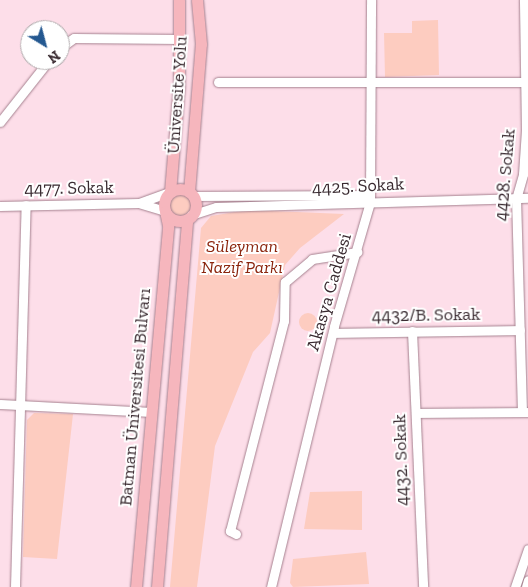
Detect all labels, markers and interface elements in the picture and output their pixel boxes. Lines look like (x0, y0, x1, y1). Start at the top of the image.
north arrow (20, 20, 70, 70)
street label: Üniversite Yolu (162, 35, 192, 155)
text: N (44, 47, 63, 67)
street label: 4428. Sokak (490, 128, 520, 222)
street label: 4425. Sokak (311, 173, 405, 199)
street label: 4477. Sokak (24, 176, 114, 200)
street label: Akasya Caddesi (302, 231, 356, 353)
park label: Süleyman Nazif Parkı (201, 236, 283, 278)
street label: Batman Üniversitesi Bulvarı (115, 287, 155, 507)
street label: 4432/B. Sokak (372, 303, 480, 327)
street label: 4432. Sokak (389, 414, 413, 506)

